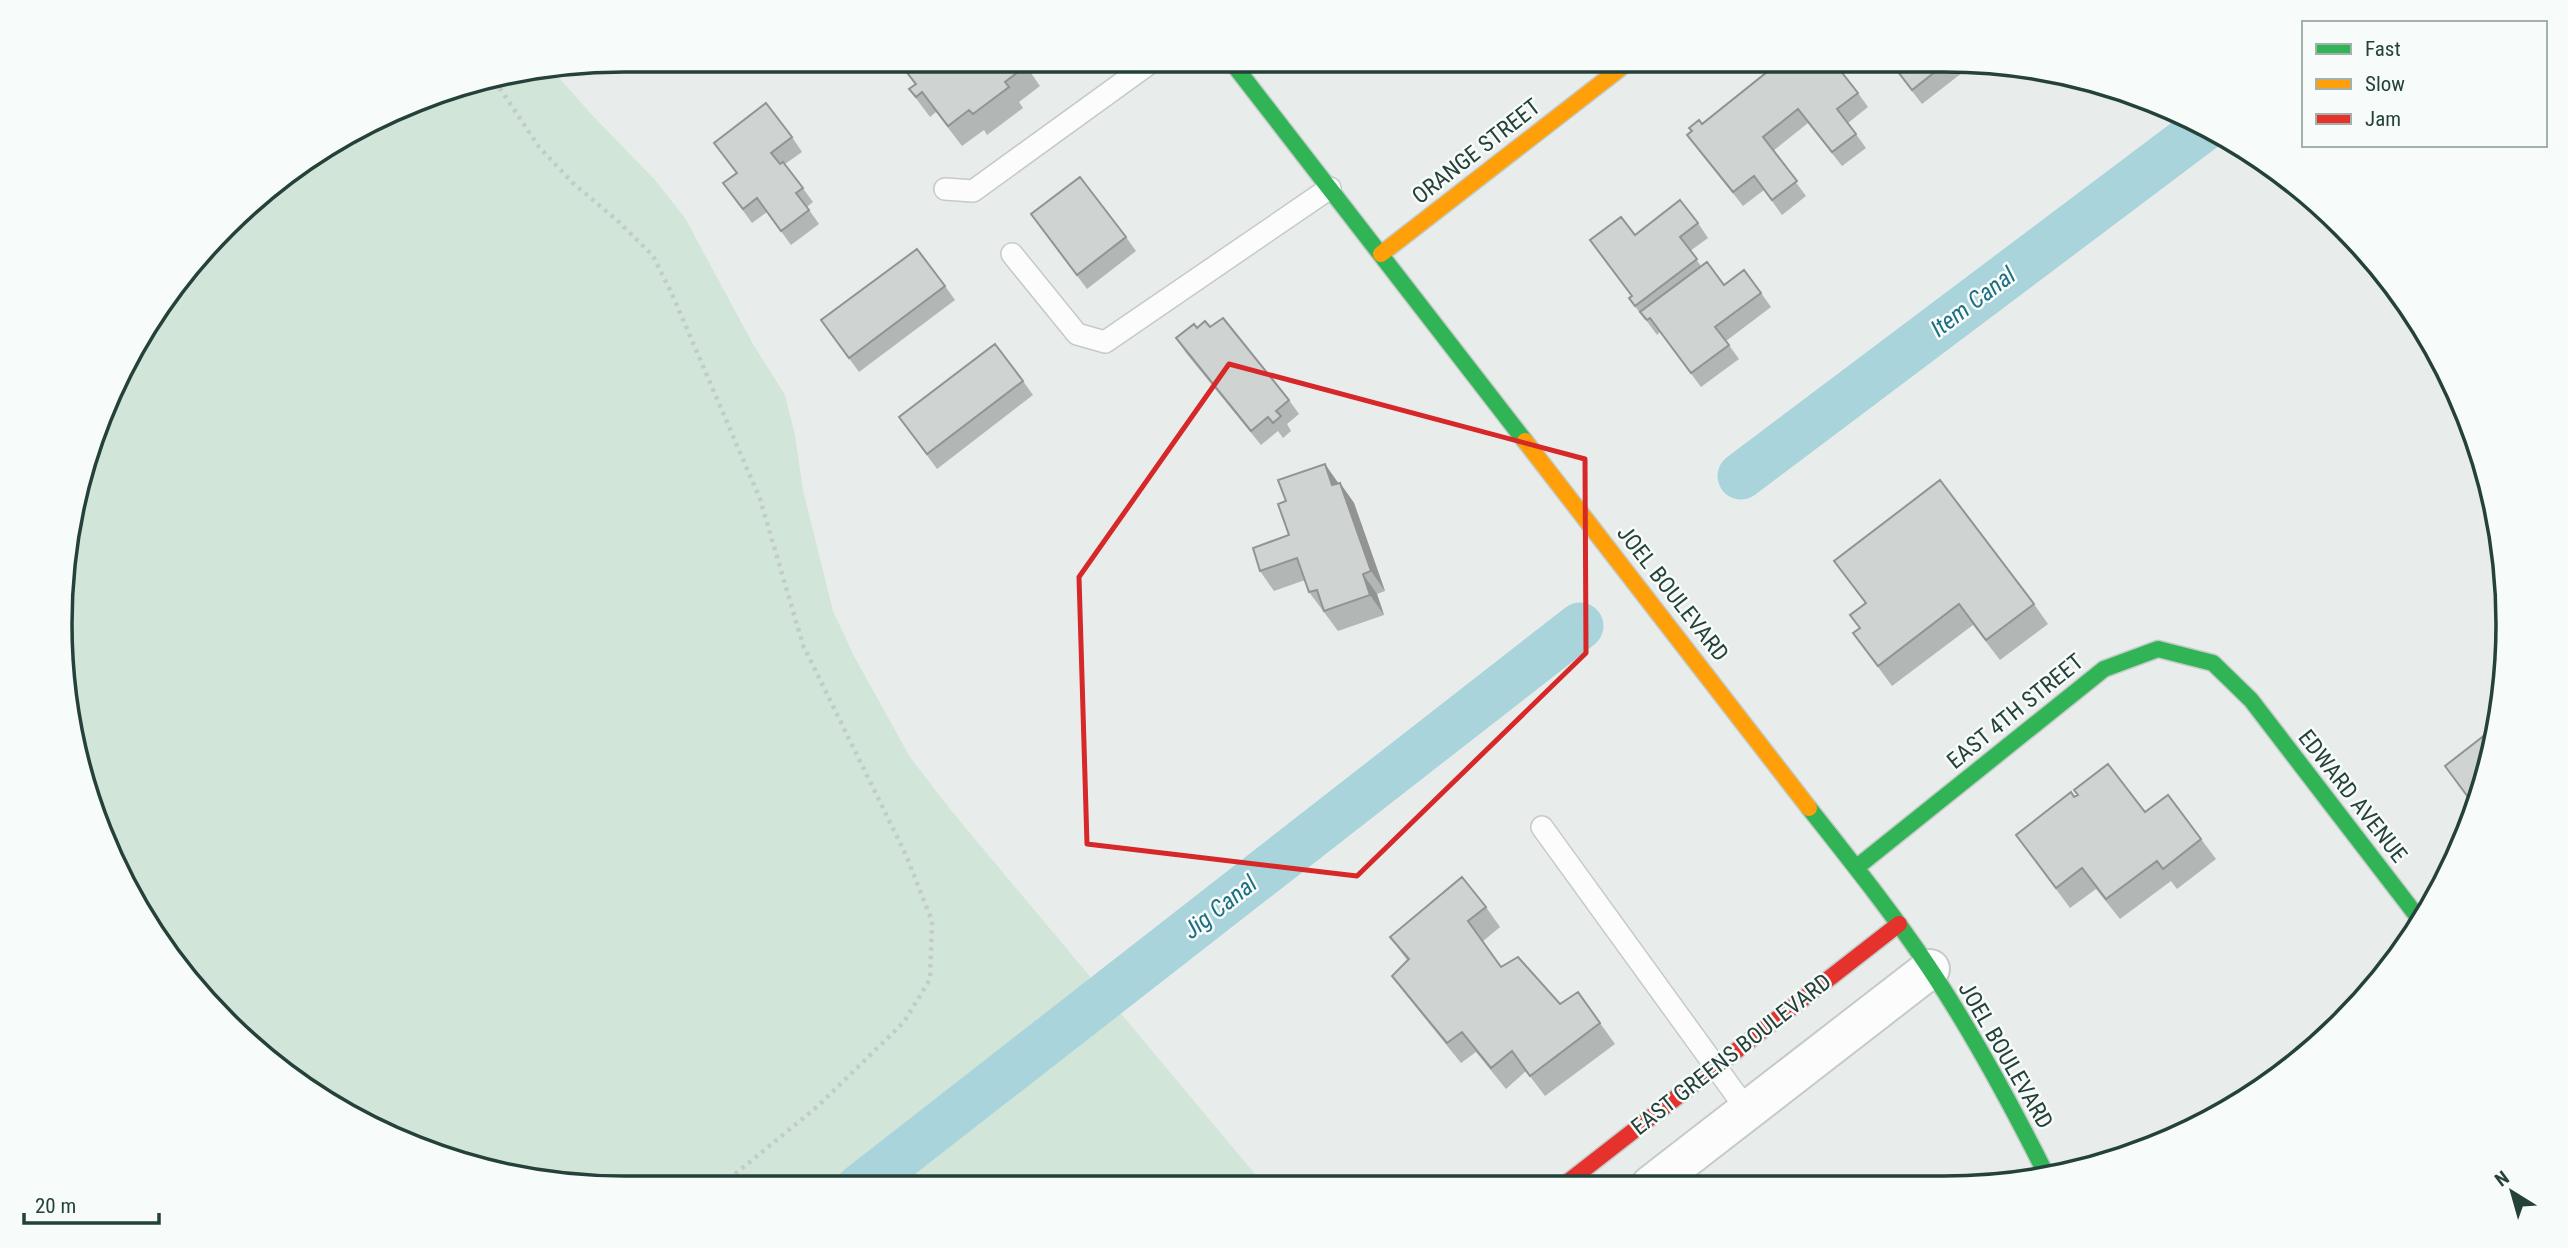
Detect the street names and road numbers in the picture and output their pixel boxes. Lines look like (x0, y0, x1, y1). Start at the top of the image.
street label: ORANGE STREET (1407, 93, 1546, 210)
street label: JOEL BOULEVARD (1611, 520, 1734, 667)
street label: EAST 4TH STREET (1942, 648, 2089, 775)
street label: EDWARD AVENUE (2293, 725, 2413, 868)
street label: EAST GREENS BOULEVARD (1626, 968, 1836, 1141)
street label: JOEL BOULEVARD (1953, 977, 2058, 1133)

